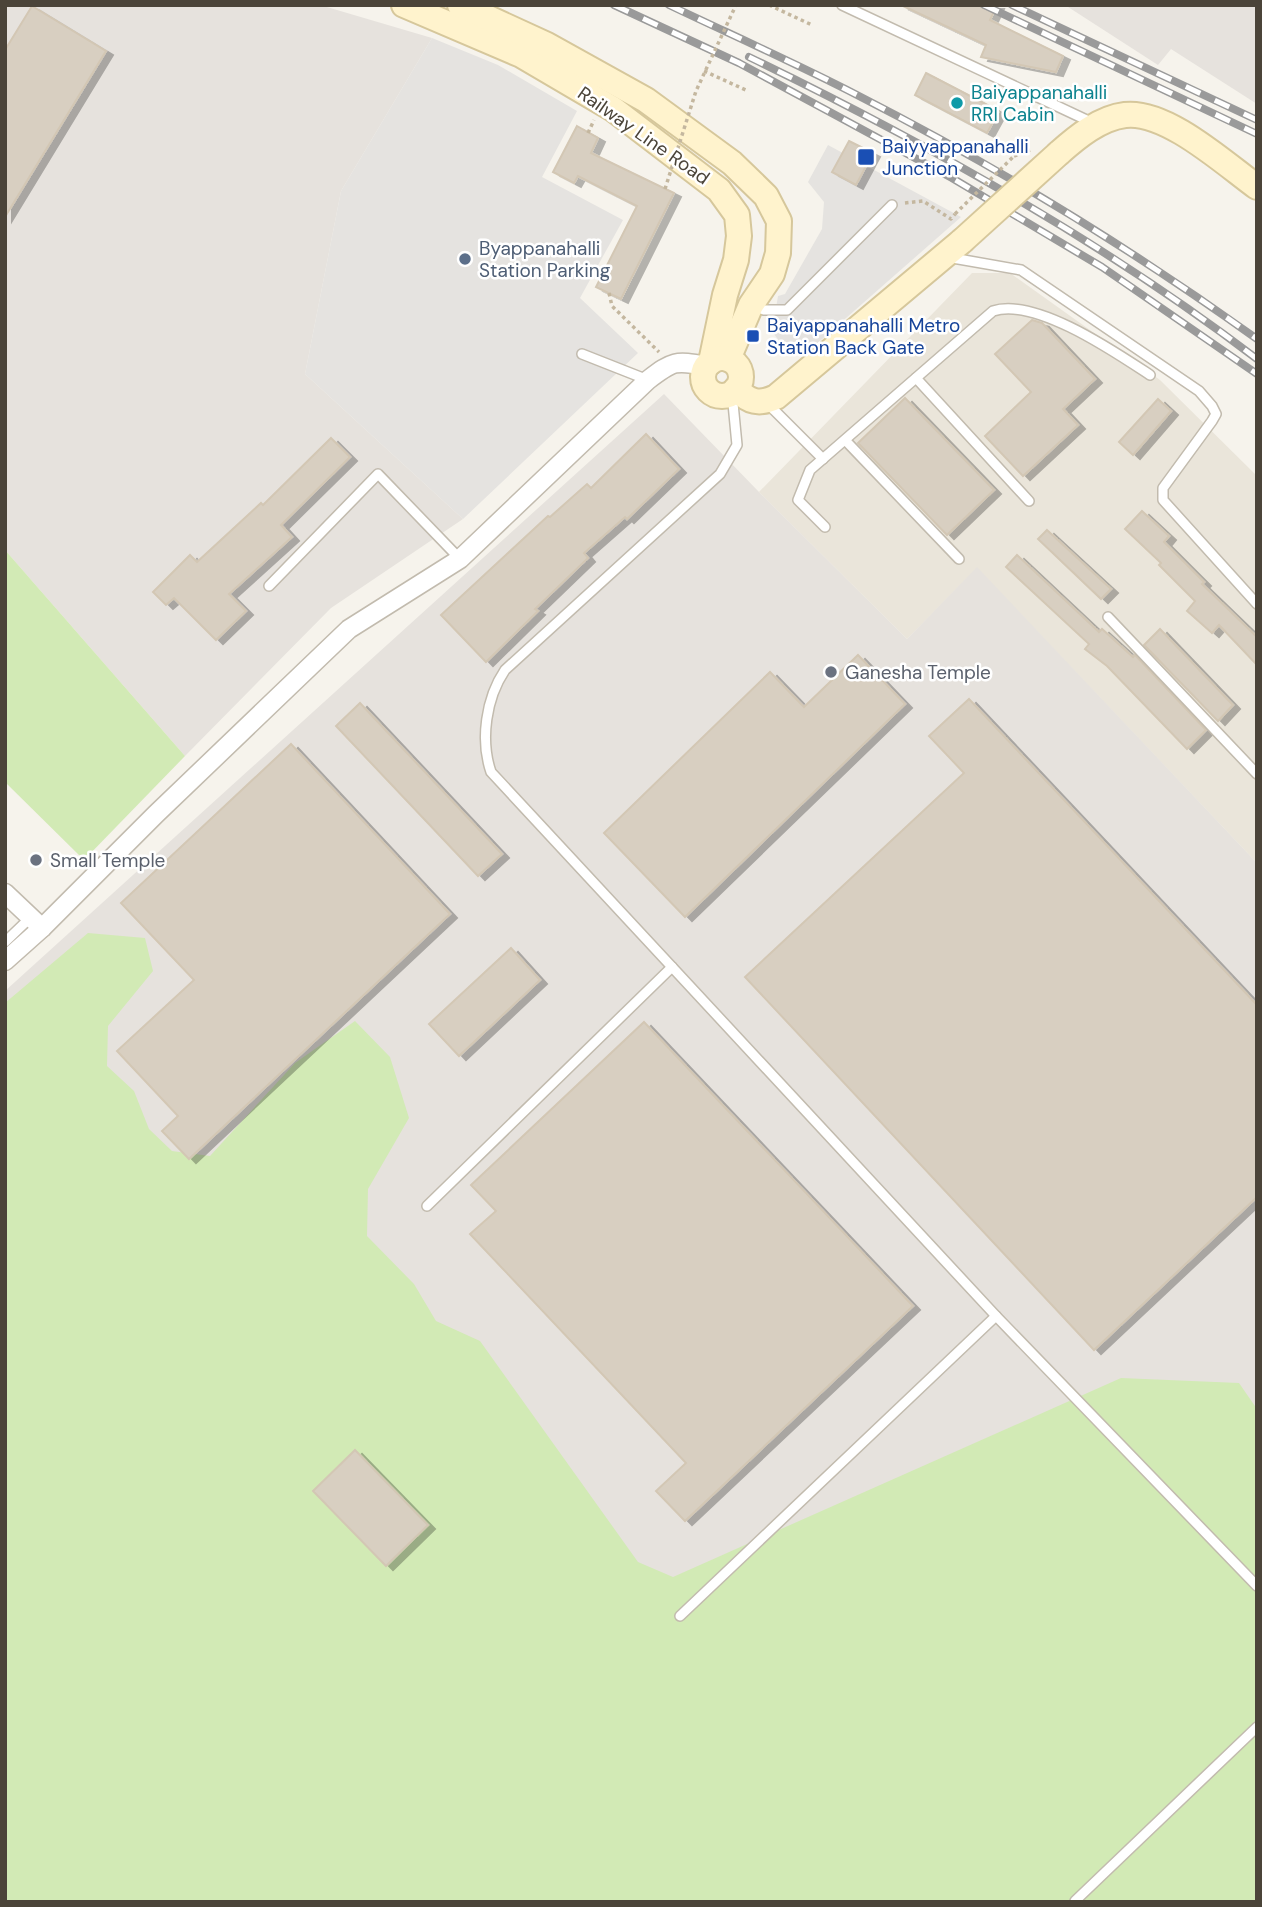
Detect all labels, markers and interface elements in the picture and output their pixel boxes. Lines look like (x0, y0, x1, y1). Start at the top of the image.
place label: Baiyappanahalli RRI Cabin (971, 80, 1107, 127)
street label: Railway Line Road (573, 81, 715, 190)
marker: Baiyappanahalli RRI Cabin (949, 95, 965, 111)
place label: Baiyyappanahalli Junction (882, 134, 1029, 181)
marker: Baiyyappanahalli Junction (856, 147, 876, 167)
place label: Byappanahalli Station Parking (479, 236, 611, 283)
marker: Byappanahalli Station Parking (457, 251, 473, 267)
place label: Baiyappanahalli Metro Station Back Gate (767, 313, 960, 360)
marker: Baiyappanahalli Metro Station Back Gate (745, 328, 761, 344)
place label: Ganesha Temple (845, 660, 991, 685)
marker: Ganesha Temple (823, 664, 839, 680)
place label: Small Temple (50, 848, 165, 873)
marker: Small Temple (28, 852, 44, 868)

